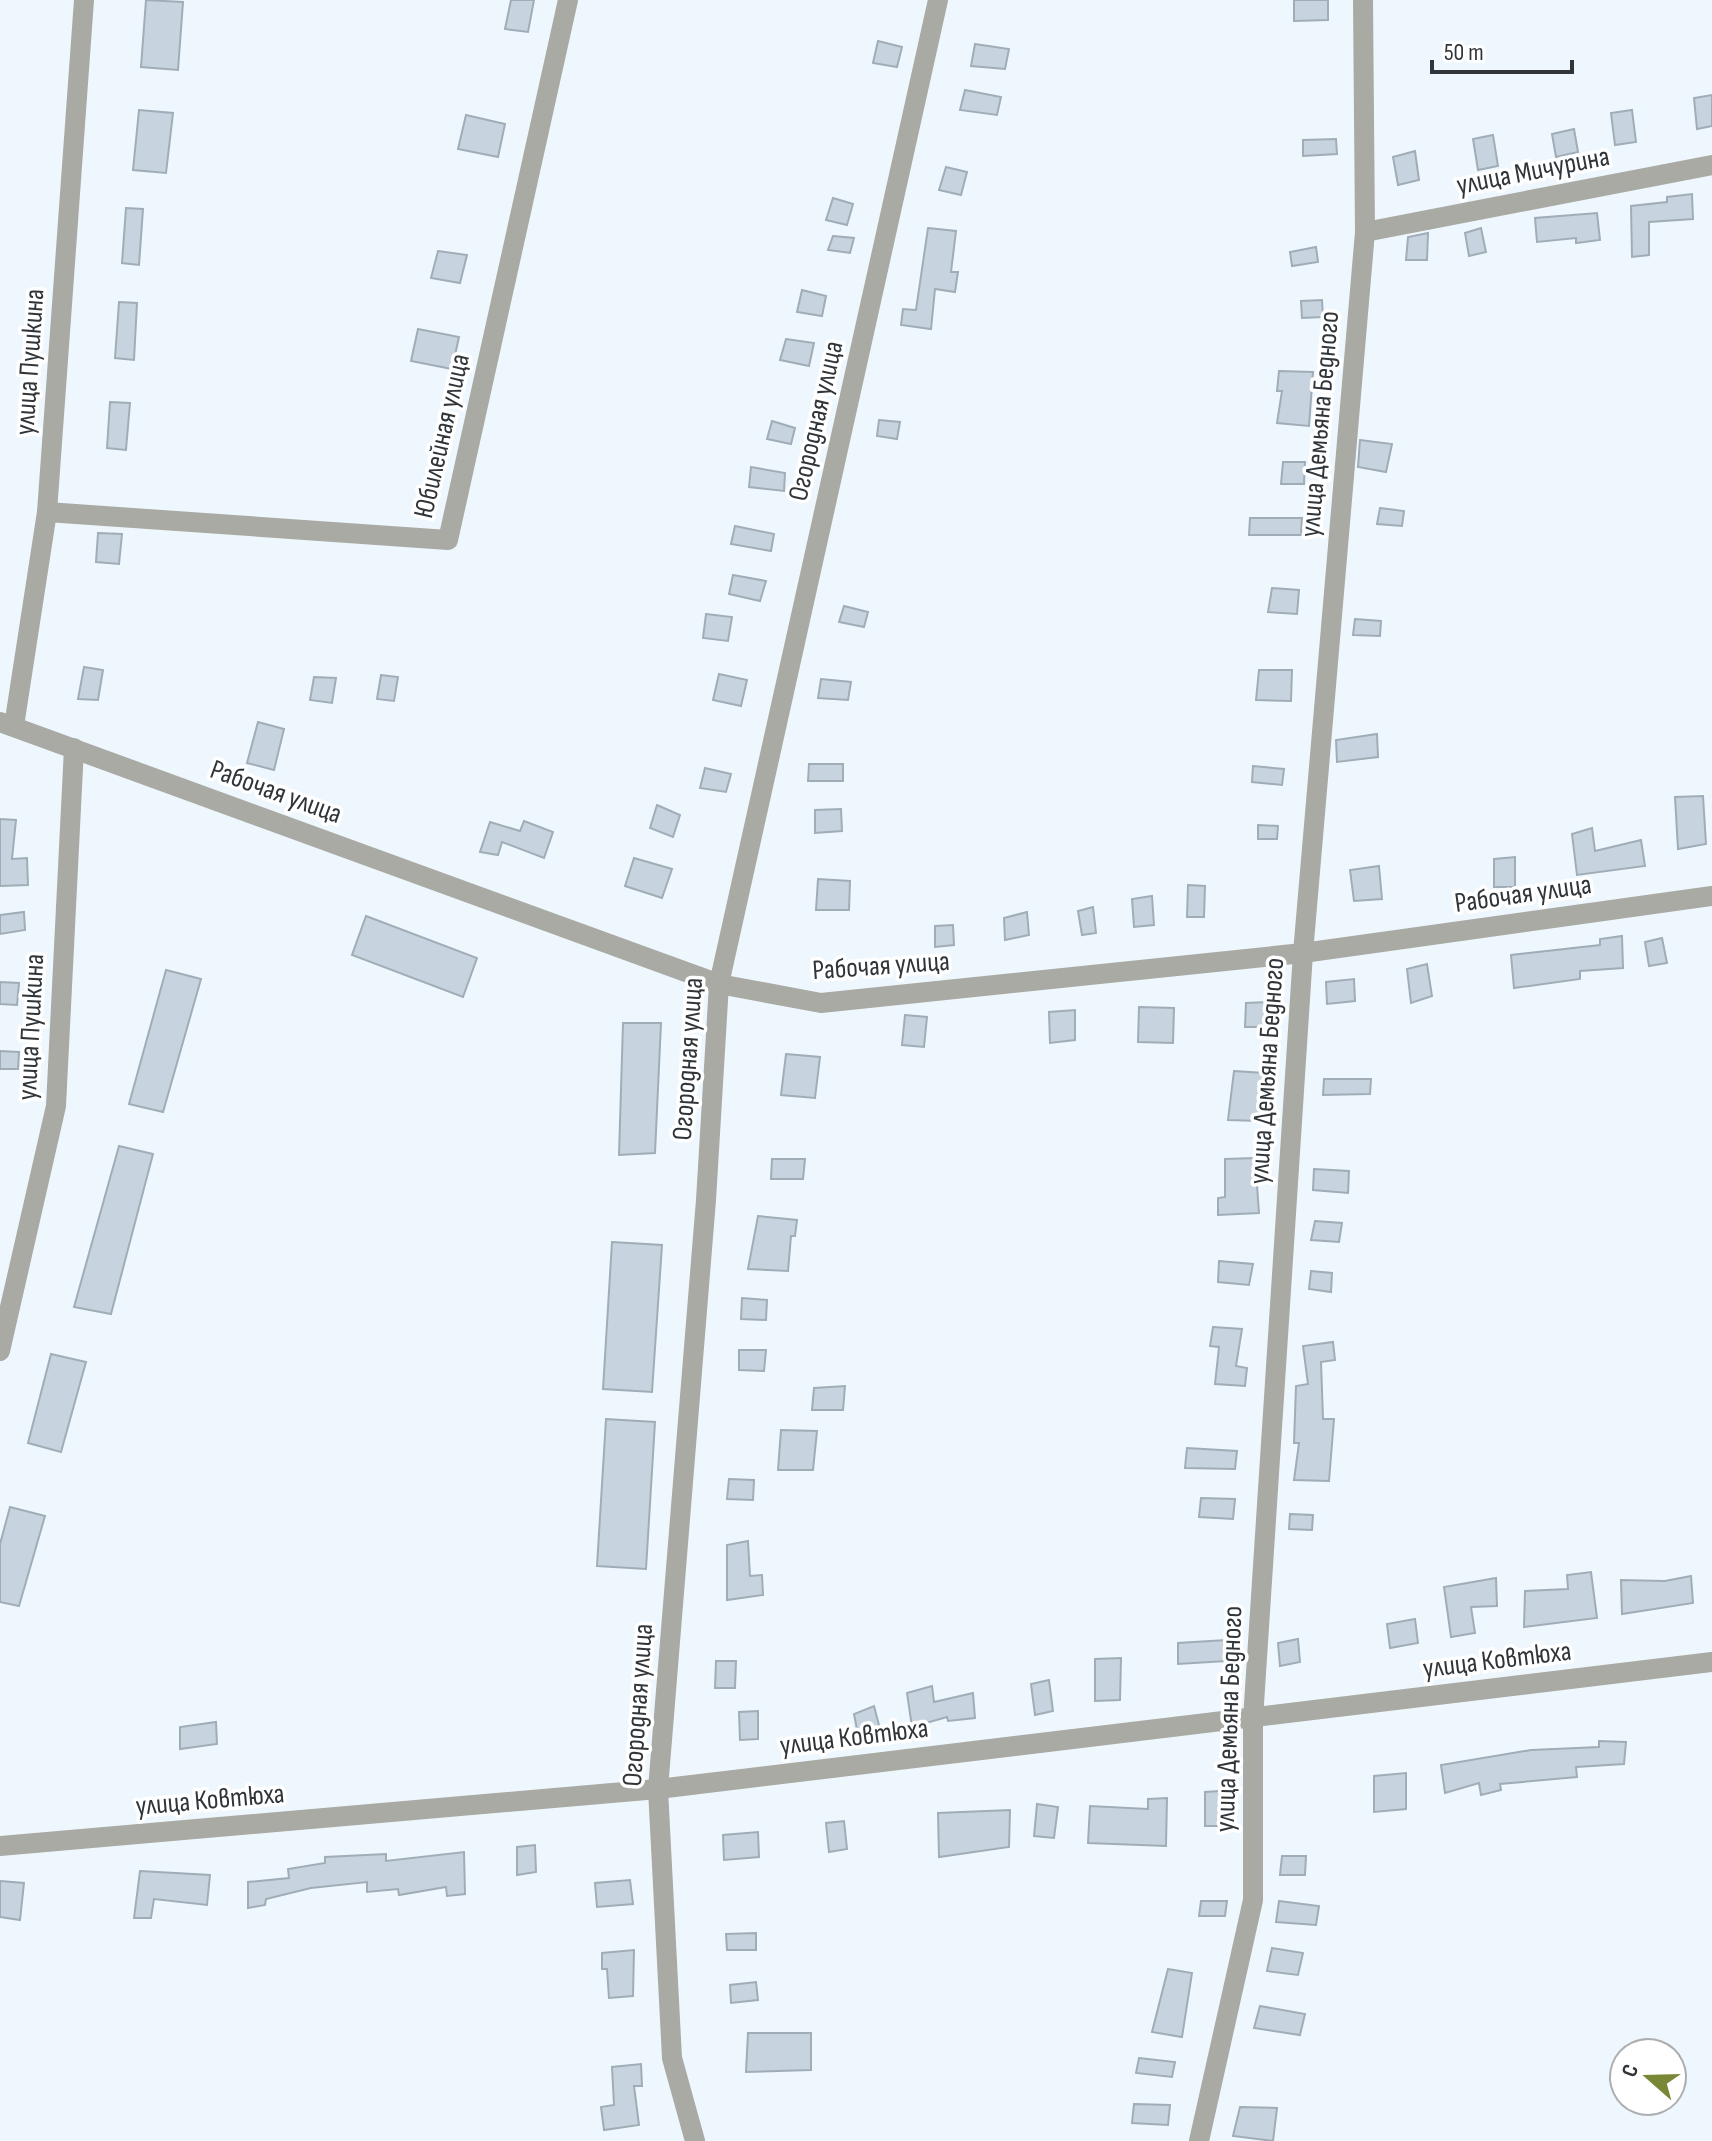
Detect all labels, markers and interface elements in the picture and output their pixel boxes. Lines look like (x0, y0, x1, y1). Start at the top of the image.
scale bar (1432, 24, 1572, 74)
text: 50 m (1444, 38, 1484, 67)
street label: улица Мичурина (1454, 140, 1612, 202)
street label: улица Пушкина (8, 288, 52, 436)
street label: улица Демьяна Бедного (1294, 310, 1346, 538)
street label: Огородная улица (782, 338, 850, 504)
street label: Юбилейная улица (407, 351, 477, 521)
street label: Рабочая улица (206, 753, 346, 831)
street label: Рабочая улица (1453, 868, 1593, 920)
street label: Рабочая улица (811, 945, 951, 987)
street label: улица Пушкина (11, 953, 51, 1101)
street label: улица Демьяна Бедного (1243, 957, 1291, 1185)
street label: Огородная улица (666, 976, 710, 1142)
street label: улица Демьяна Бедного (1209, 1605, 1249, 1833)
street label: Огородная улица (616, 1622, 660, 1788)
street label: улица Ковтюха (1421, 1635, 1573, 1685)
street label: улица Ковтюха (778, 1712, 930, 1762)
street label: улица Ковтюха (134, 1777, 286, 1823)
north arrow (1608, 2037, 1688, 2117)
text: С (1616, 2061, 1645, 2081)

